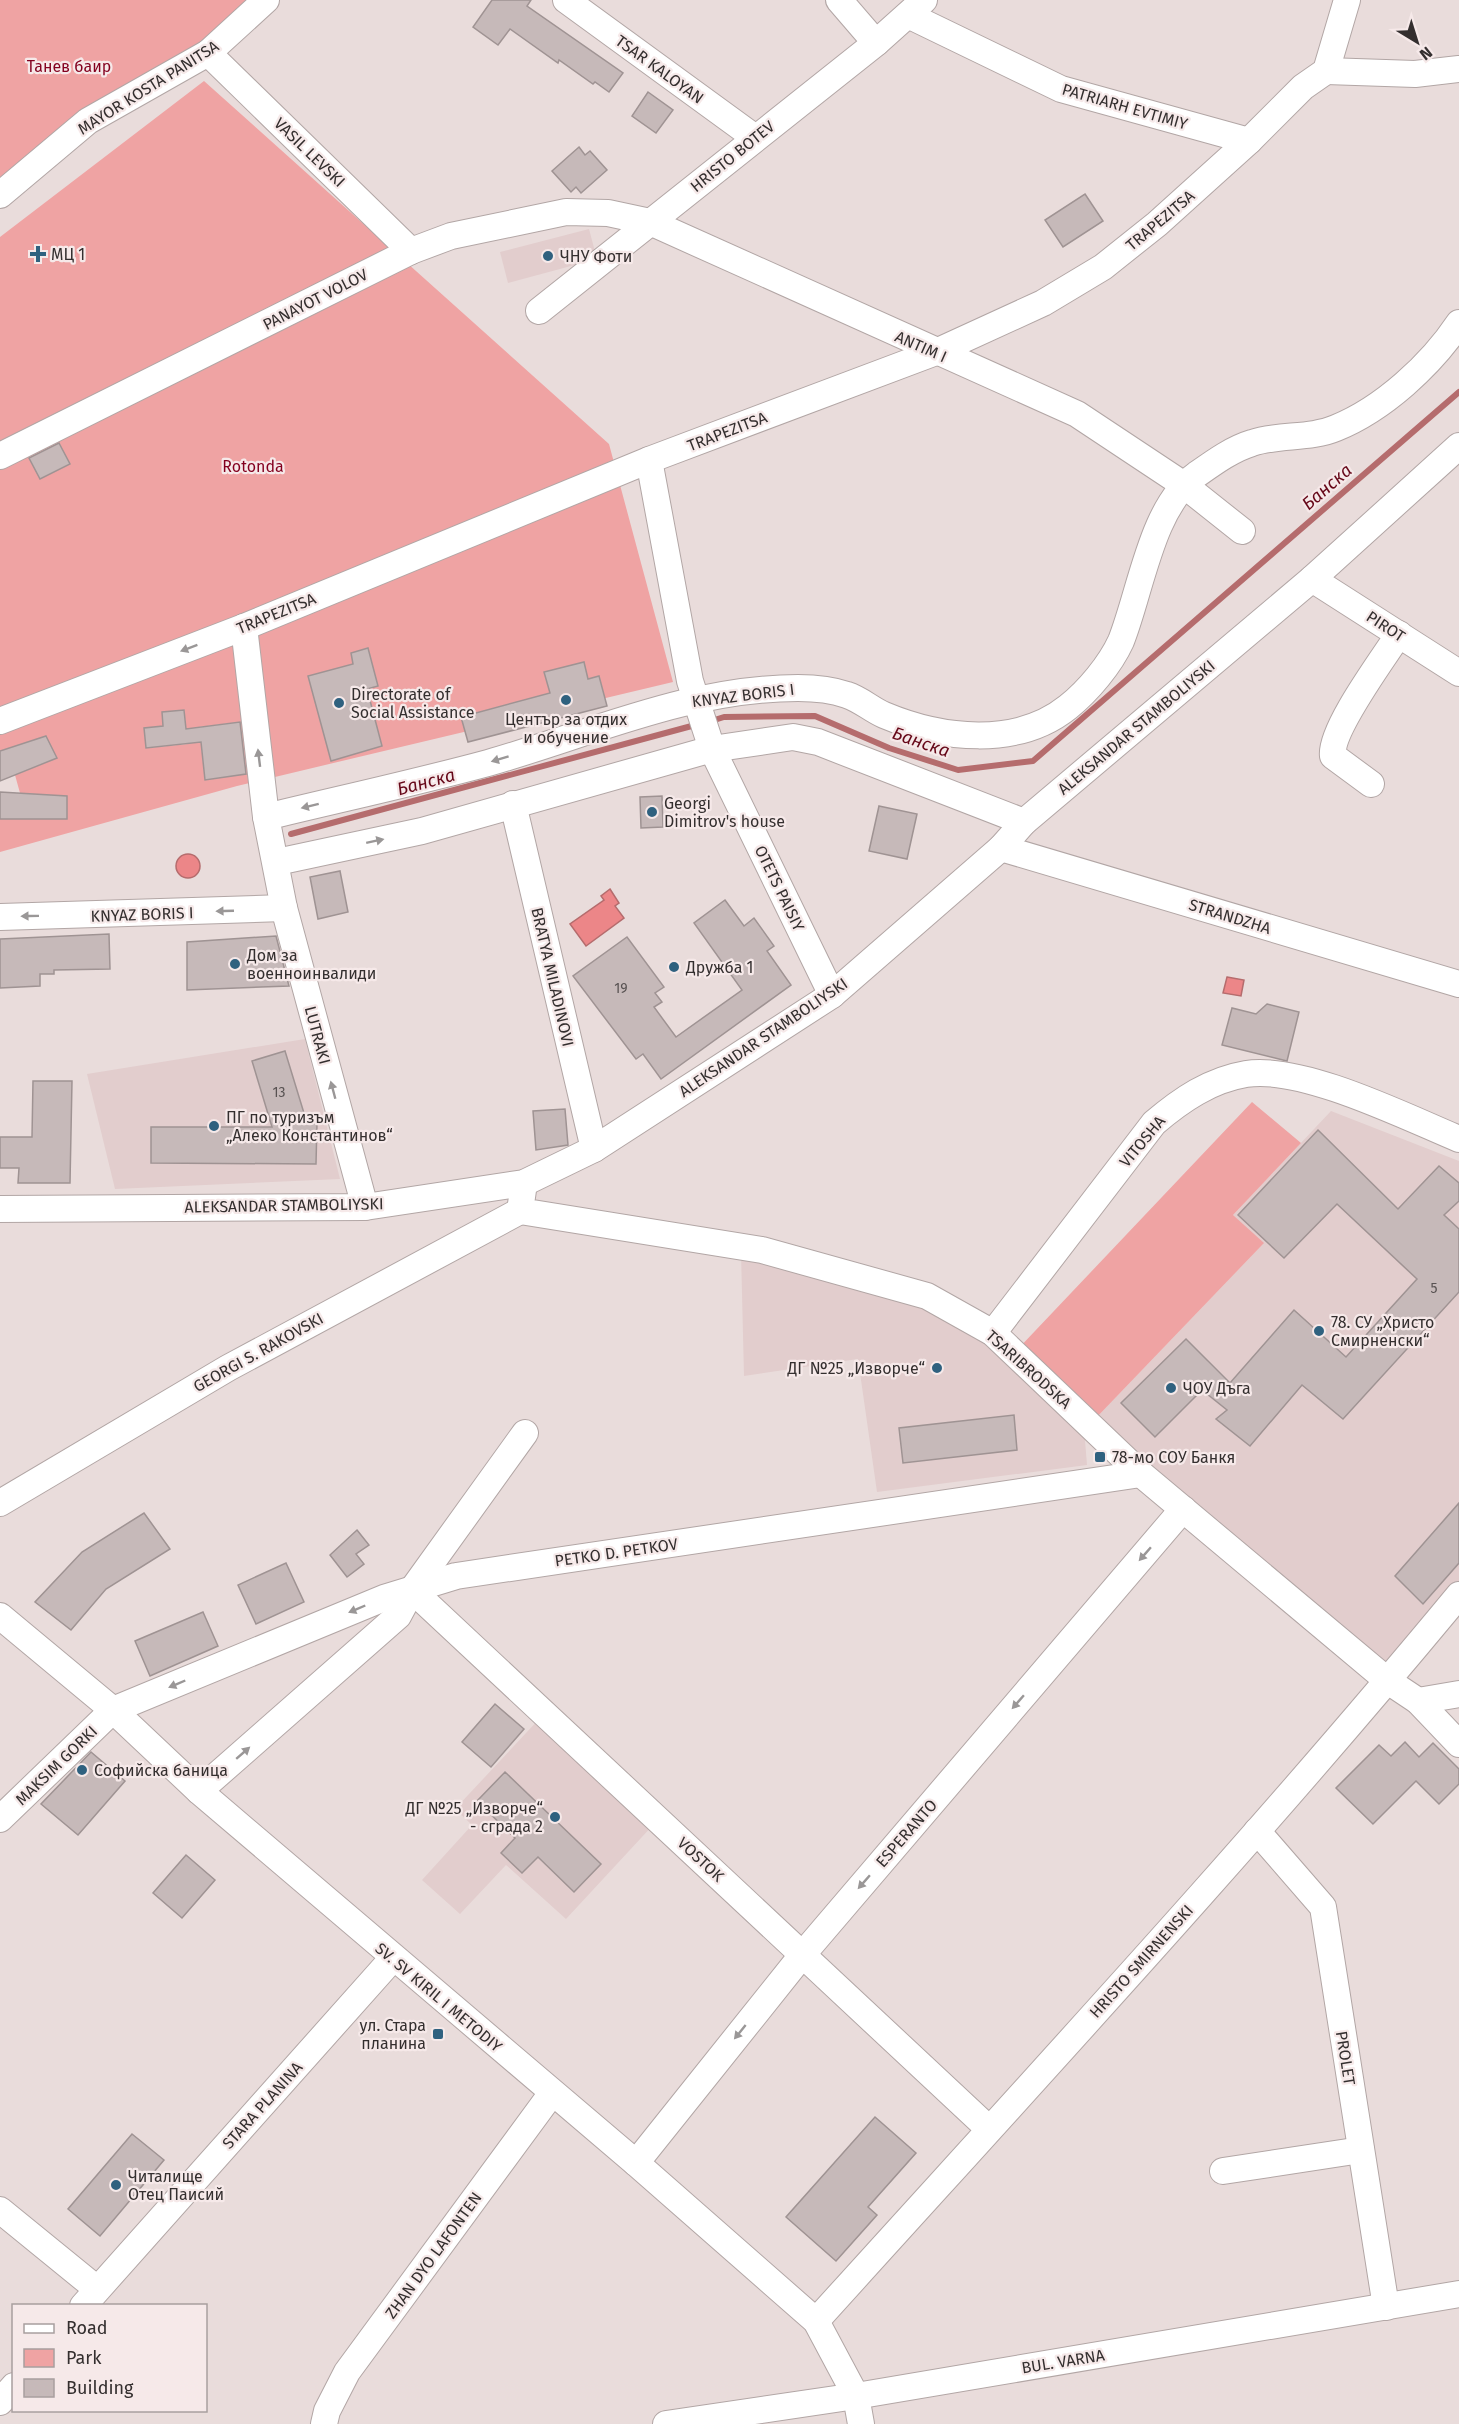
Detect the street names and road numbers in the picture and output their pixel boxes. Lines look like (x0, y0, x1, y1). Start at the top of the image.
street label: TSAR KALOYAN (612, 31, 707, 108)
street label: MAYOR KOSTA PANITSA (74, 36, 223, 139)
street label: PATRIARH EVTIMIY (1060, 79, 1190, 134)
street label: VASIL LEVSKI (270, 114, 349, 191)
street label: HRISTO BOTEV (686, 117, 778, 196)
street label: TRAPEZITSA (1122, 186, 1199, 255)
street label: PANAYOT VOLOV (260, 265, 371, 334)
street label: ANTIM I (892, 327, 950, 366)
street label: TRAPEZITSA (685, 407, 770, 455)
street label: TRAPEZITSA (234, 589, 319, 638)
street label: PIROT (1363, 607, 1409, 646)
street label: ALEKSANDAR STAMBOLIYSKI (1054, 656, 1219, 799)
street label: KNYAZ BORIS I (691, 680, 795, 711)
street label: OTETS PAISIY (751, 842, 808, 934)
street label: STRANDZHA (1187, 895, 1274, 938)
street label: KNYAZ BORIS I (90, 903, 194, 926)
street label: BRATYA MILADINOVI (527, 906, 578, 1049)
street label: ALEKSANDAR STAMBOLIYSKI (675, 974, 851, 1101)
street label: LUTRAKI (301, 1004, 334, 1066)
street label: VITOSHA (1115, 1111, 1170, 1171)
street label: ALEKSANDAR STAMBOLIYSKI (184, 1194, 384, 1217)
street label: GEORGI S. RAKOVSKI (190, 1309, 326, 1396)
street label: TSARIBRODSKA (982, 1326, 1076, 1413)
street label: PETKO D. PETKOV (553, 1534, 679, 1571)
street label: MAKSIM GORKI (12, 1722, 101, 1809)
street label: ESPERANTO (872, 1796, 941, 1871)
street label: VOSTOK (674, 1833, 728, 1886)
street label: HRISTO SMIRNENSKI (1086, 1901, 1197, 2022)
street label: SV. SV KIRIL I METODIY (371, 1939, 506, 2056)
street label: PROLET (1332, 2030, 1359, 2087)
street label: STARA PLANINA (218, 2057, 307, 2153)
street label: ZHAN DYO LAFONTEN (381, 2188, 486, 2322)
street label: BUL. VARNA (1020, 2345, 1107, 2377)

